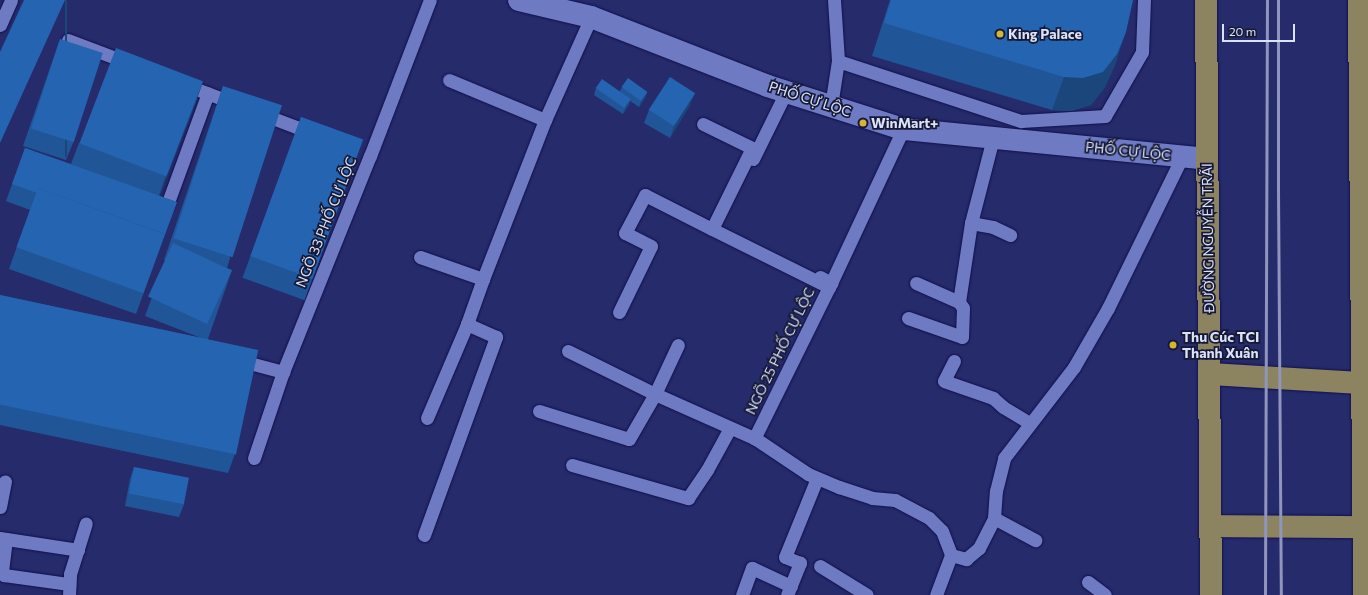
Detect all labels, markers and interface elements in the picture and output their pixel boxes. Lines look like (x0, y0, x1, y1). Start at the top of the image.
scale bar (1224, 16, 1297, 42)
text: 20 m (1229, 24, 1256, 38)
place label: King Palace (1008, 26, 1082, 42)
marker: King Palace (995, 29, 1005, 39)
street label: PHỐ CỰ LỘC (767, 78, 853, 120)
place label: WinMart+ (871, 115, 938, 131)
marker: WinMart+ (858, 118, 868, 128)
street label: PHỐ CỰ LỘC (1085, 138, 1171, 164)
street label: NGÕ 33 PHỐ CỰ LỘC (292, 154, 360, 290)
street label: ĐƯỜNG NGUYỄN TRÃI (1198, 163, 1218, 313)
street label: NGÕ 25 PHỐ CỰ LỘC (742, 285, 818, 417)
place label: Thu Cúc TCI Thanh Xuân (1182, 329, 1260, 362)
marker: Thu Cúc TCI Thanh Xuân (1167, 339, 1179, 351)

